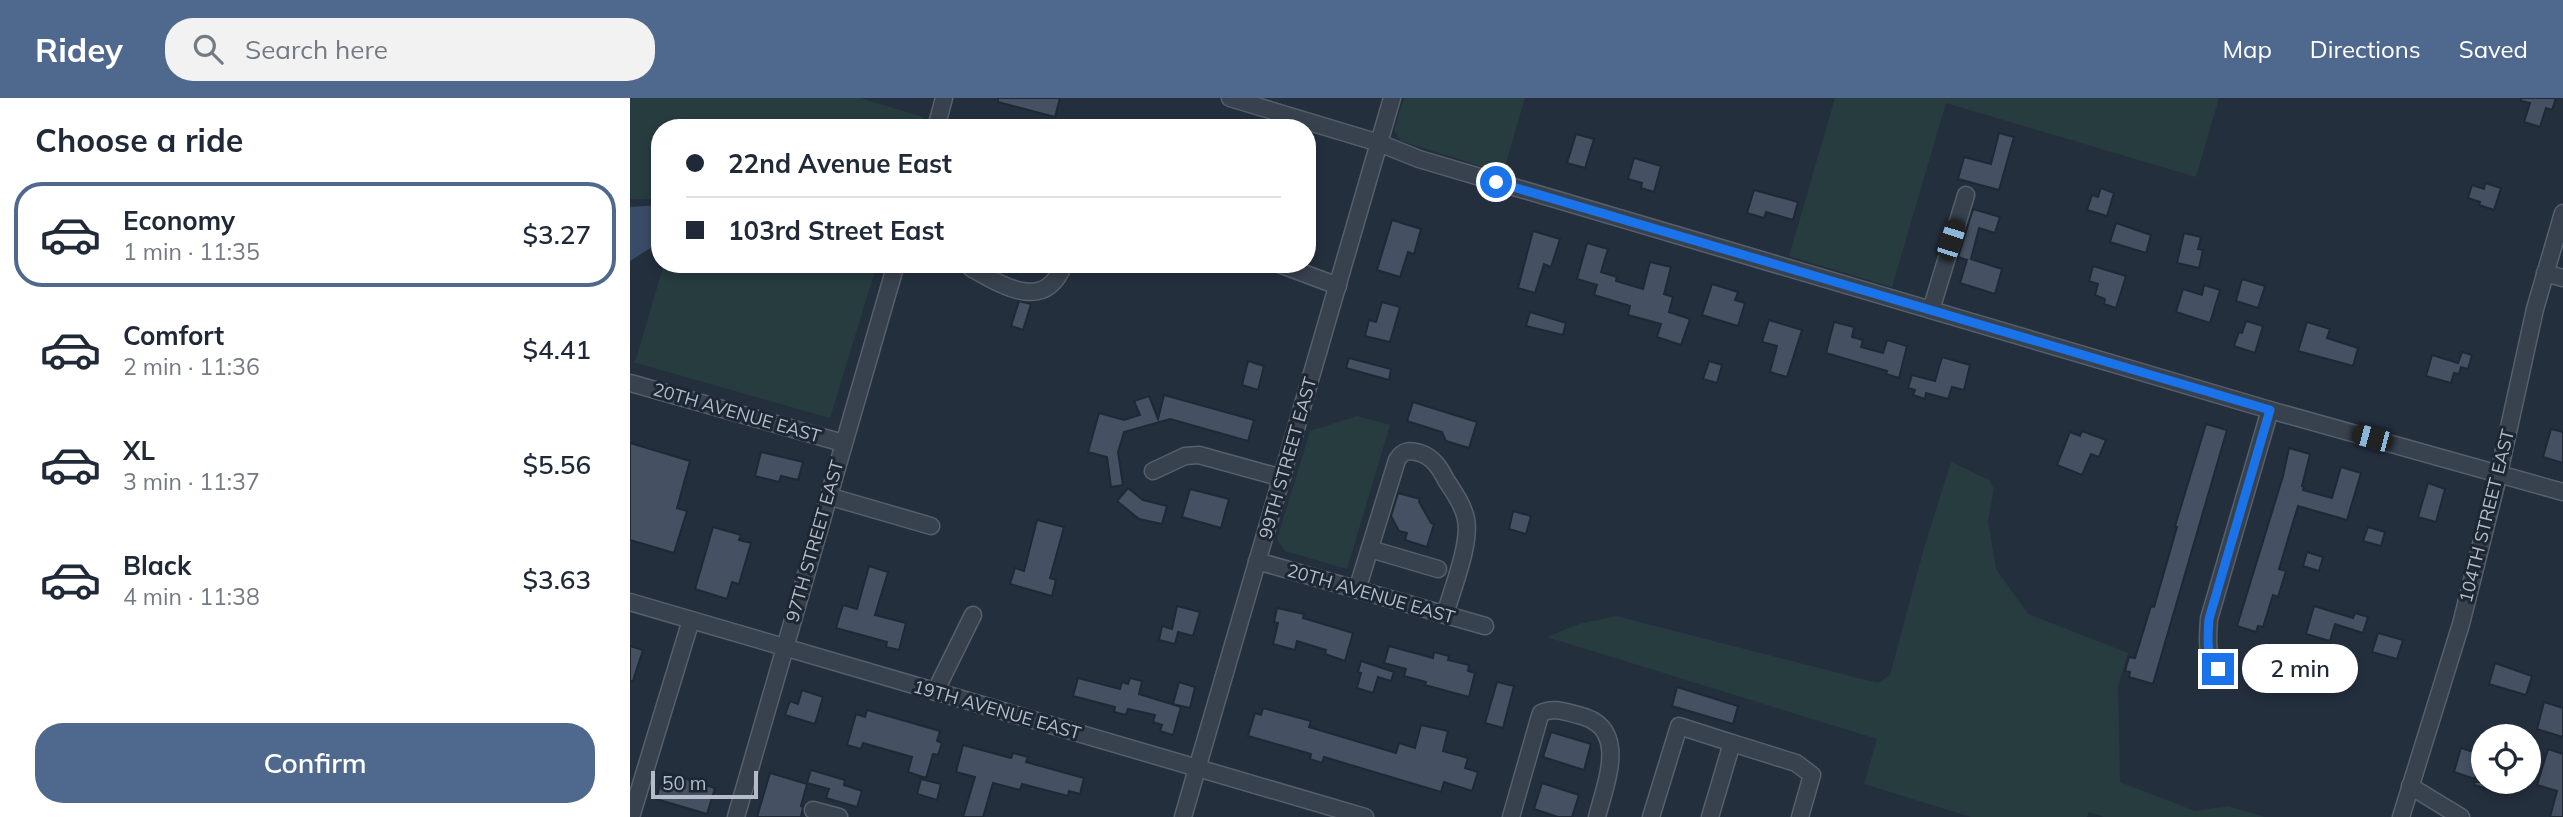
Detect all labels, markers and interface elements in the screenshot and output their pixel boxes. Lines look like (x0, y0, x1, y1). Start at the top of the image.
search box (165, 18, 655, 81)
text: Ridey (35, 29, 123, 70)
icon: search (189, 30, 227, 68)
text: Search here (245, 33, 388, 66)
text: Map (2222, 34, 2272, 64)
text: Directions (2310, 34, 2421, 64)
text: Saved (2459, 34, 2528, 64)
text: Choose a ride (35, 120, 243, 160)
text: 22nd Avenue East (728, 147, 952, 180)
route start (1480, 166, 1512, 198)
icon: car (39, 203, 102, 266)
text: Economy (123, 204, 235, 237)
text: 103rd Street East (728, 214, 944, 247)
car (1935, 217, 1968, 263)
text: $3.27 (522, 218, 591, 251)
text: 1 min · 11:35 (123, 237, 260, 266)
icon: car (39, 318, 102, 381)
text: Comfort (123, 319, 224, 352)
text: $4.41 (522, 333, 591, 366)
text: 2 min · 11:36 (123, 352, 260, 381)
street label: 99TH STREET EAST (1253, 374, 1322, 541)
street label: 20TH AVENUE EAST (651, 378, 824, 448)
car (2349, 422, 2396, 454)
street label: 104TH STREET EAST (2454, 427, 2519, 605)
icon: car (39, 433, 102, 496)
text: XL (123, 434, 155, 467)
text: $5.56 (522, 448, 591, 481)
street label: 97TH STREET EAST (780, 457, 849, 624)
text: 3 min · 11:37 (123, 467, 260, 496)
icon: car (39, 548, 102, 611)
text: Black (123, 549, 191, 582)
street label: 20TH AVENUE EAST (1285, 559, 1458, 629)
text: $3.63 (522, 563, 591, 596)
text: 4 min · 11:38 (123, 582, 260, 611)
callout: 2 min (2242, 644, 2358, 694)
route end (2202, 653, 2234, 685)
text: 2 min (2270, 654, 2330, 683)
street label: 19TH AVENUE EAST (911, 675, 1084, 745)
button: Confirm (35, 723, 595, 803)
map controls (2471, 724, 2541, 794)
button: locate (2471, 724, 2541, 794)
scale bar (651, 768, 758, 800)
text: 50 m (662, 771, 706, 795)

